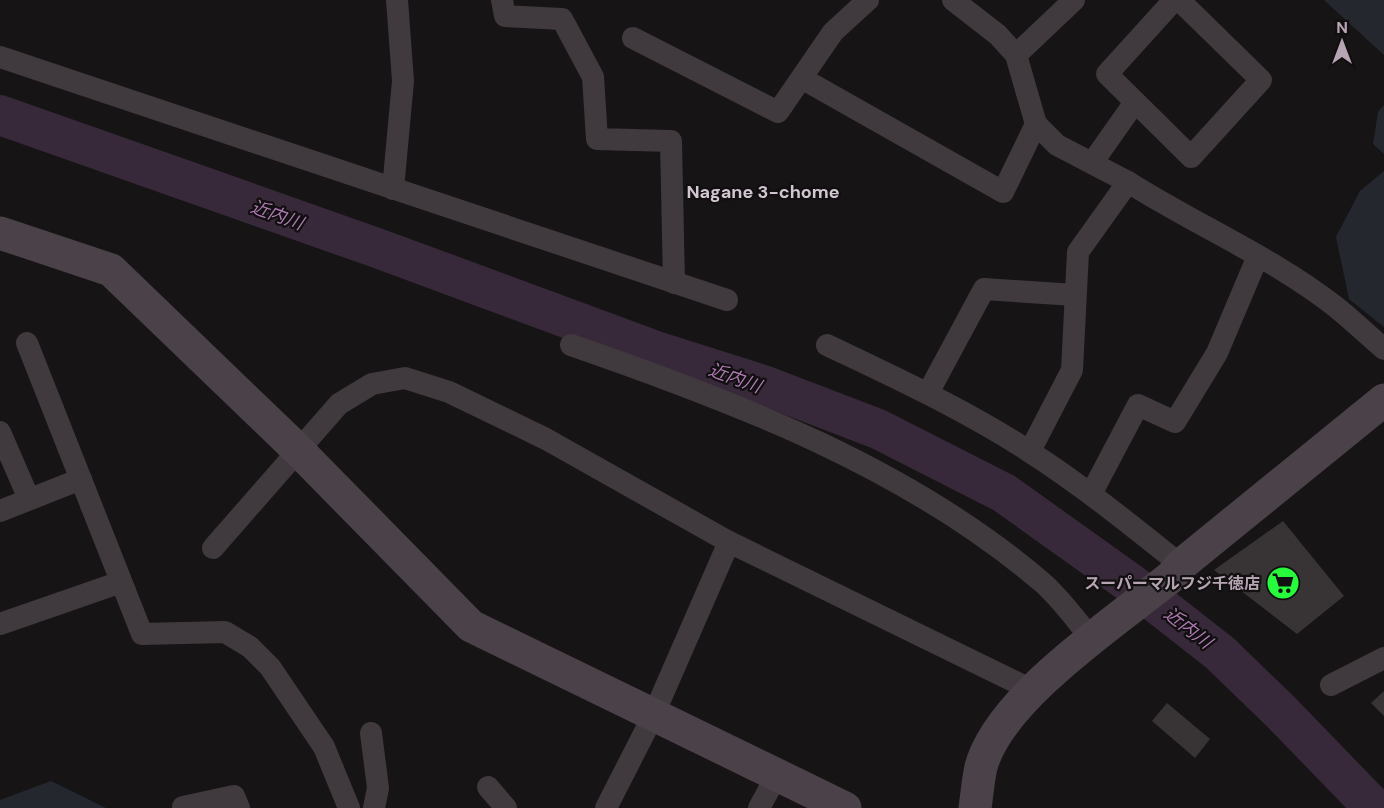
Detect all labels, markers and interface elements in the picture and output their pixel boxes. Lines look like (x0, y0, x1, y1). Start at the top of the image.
north arrow (1312, 12, 1372, 72)
text: N (1336, 17, 1348, 38)
district label: Nagane 3-chome (686, 180, 840, 204)
water label: 近内川 (248, 194, 308, 236)
water label: 近内川 (706, 357, 766, 399)
supermarket icon: スーパーマルフジ千徳店 (1265, 565, 1301, 601)
place label: スーパーマルフジ千徳店 (1084, 573, 1260, 594)
water label: 近内川 (1159, 602, 1218, 655)

